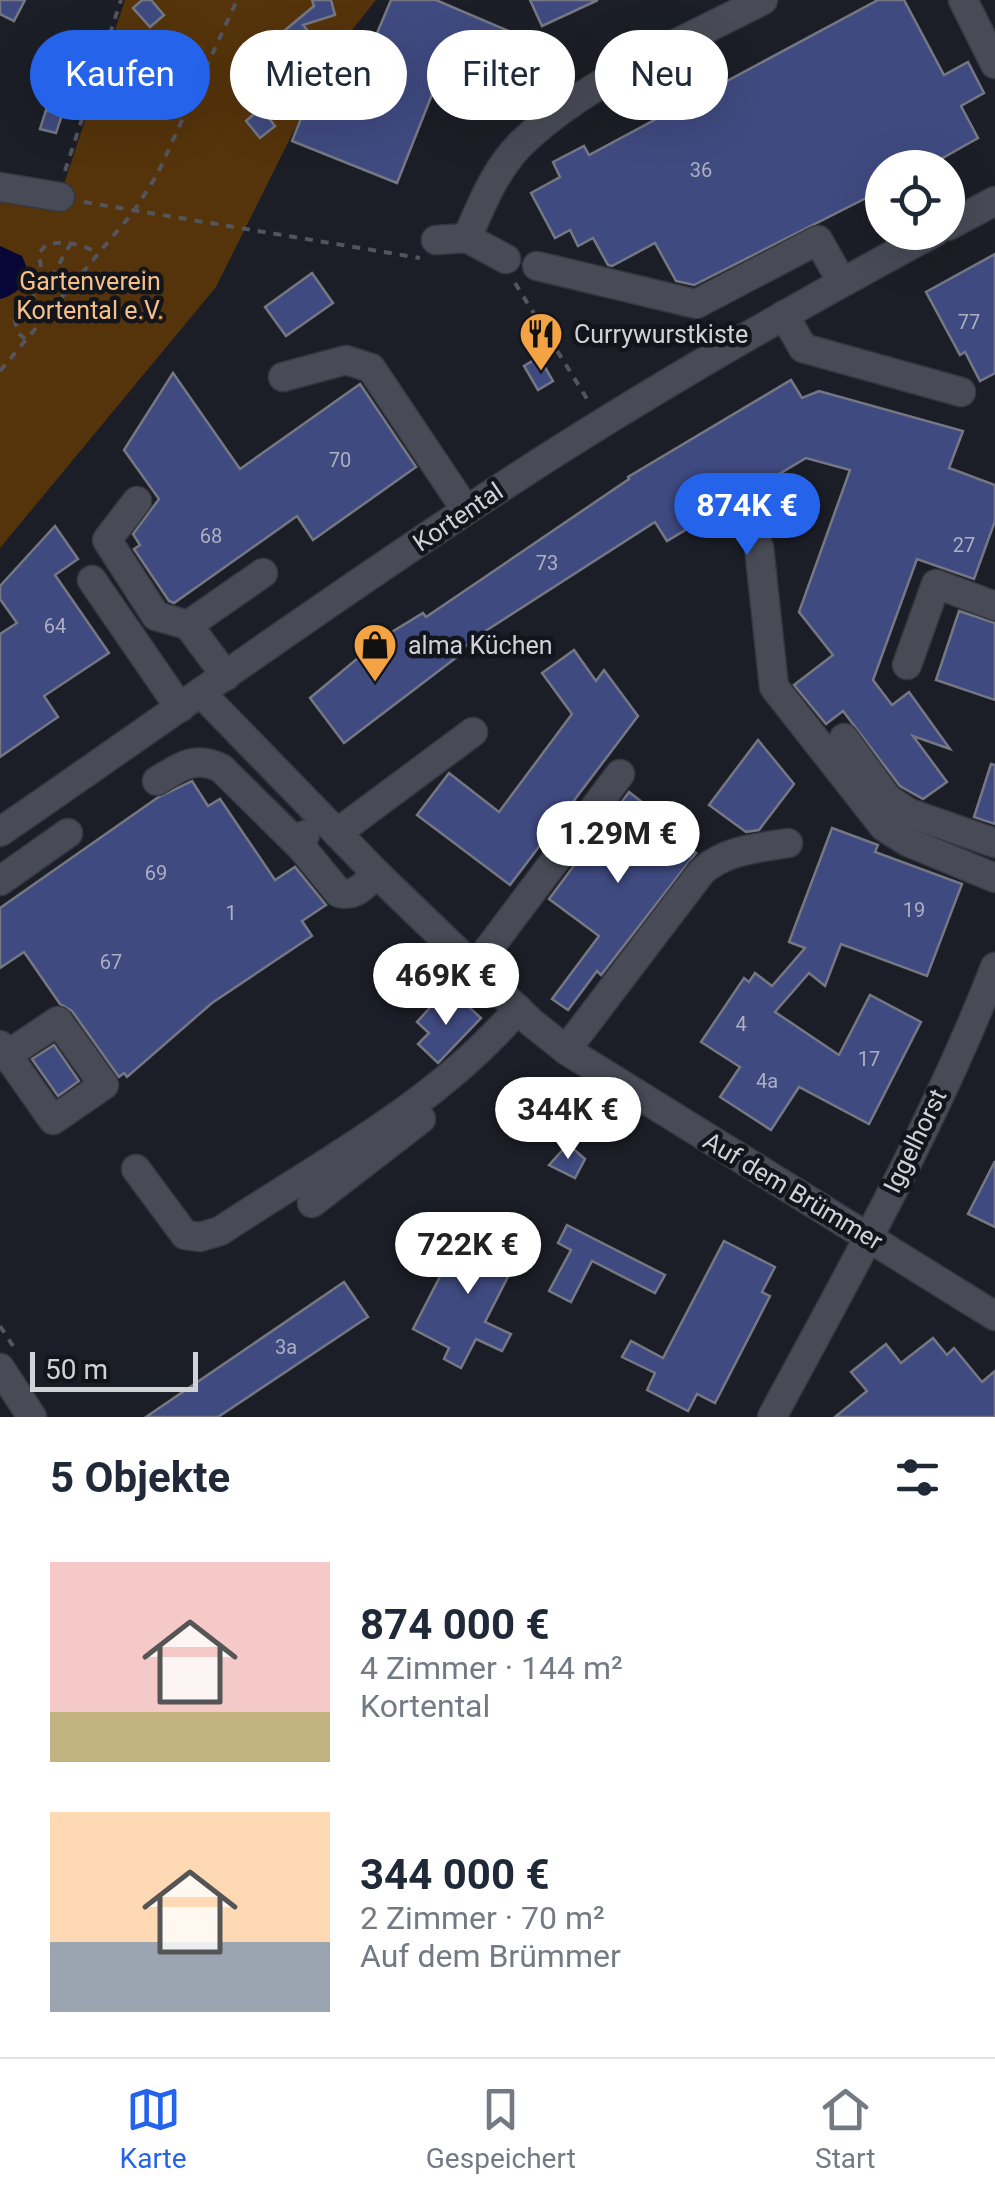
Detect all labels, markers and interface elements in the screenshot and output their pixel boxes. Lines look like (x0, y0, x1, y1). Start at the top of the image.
chip: Kaufen (30, 30, 210, 120)
chip: Mieten (230, 30, 407, 120)
chip: Filter (427, 30, 575, 120)
chip: Neu (595, 30, 728, 120)
map controls (865, 150, 965, 250)
button: locate (865, 150, 965, 250)
house number: 36 (690, 158, 712, 182)
park label: Gartenverein Kortental e.V. (16, 267, 164, 325)
house number: 77 (958, 310, 980, 334)
restaurant icon: Currywurstkiste (518, 311, 564, 372)
place label: Currywurstkiste (574, 320, 748, 349)
house number: 70 (329, 448, 351, 472)
pin: 874K € (666, 473, 828, 558)
street label: Kortental (408, 477, 508, 557)
text: 874K € (696, 486, 798, 524)
house number: 68 (200, 524, 222, 548)
house number: 27 (953, 533, 975, 557)
house number: 73 (536, 551, 558, 575)
house number: 64 (44, 614, 66, 638)
shop icon: alma Küchen (352, 622, 398, 683)
place label: alma Küchen (408, 631, 553, 660)
pin: 1.29M € (526, 801, 710, 886)
text: 1.29M € (559, 814, 677, 852)
house number: 69 (145, 861, 167, 885)
house number: 19 (903, 898, 925, 922)
house number: 1 (225, 901, 237, 925)
pin: 469K € (365, 943, 527, 1028)
house number: 67 (100, 950, 122, 974)
text: 469K € (395, 956, 497, 994)
house number: 4 (735, 1012, 747, 1036)
house number: 17 (858, 1047, 880, 1071)
house number: 4a (756, 1069, 778, 1093)
pin: 344K € (487, 1077, 649, 1162)
street label: Iggelhorst (877, 1084, 953, 1198)
text: 344K € (517, 1090, 619, 1128)
street label: Auf dem Brümmer (698, 1126, 888, 1256)
pin: 722K € (387, 1212, 549, 1297)
text: 722K € (417, 1225, 519, 1263)
house number: 3a (275, 1335, 297, 1359)
scale bar (30, 1347, 198, 1392)
text: 50 m (45, 1353, 108, 1386)
icon: filters (890, 1450, 945, 1505)
text: 5 Objekte (50, 1453, 230, 1502)
text: 874 000 € (360, 1600, 550, 1649)
icon: home (130, 1602, 250, 1722)
text: 4 Zimmer · 144 m² (360, 1649, 623, 1687)
text: Kortental (360, 1687, 490, 1725)
text: 344 000 € (360, 1850, 550, 1899)
icon: home (130, 1852, 250, 1972)
text: 2 Zimmer · 70 m² (360, 1899, 605, 1937)
text: Auf dem Brümmer (360, 1937, 621, 1975)
tab: Karte (120, 2082, 187, 2175)
tab: Gespeichert (426, 2082, 576, 2175)
tab: Start (815, 2082, 875, 2175)

